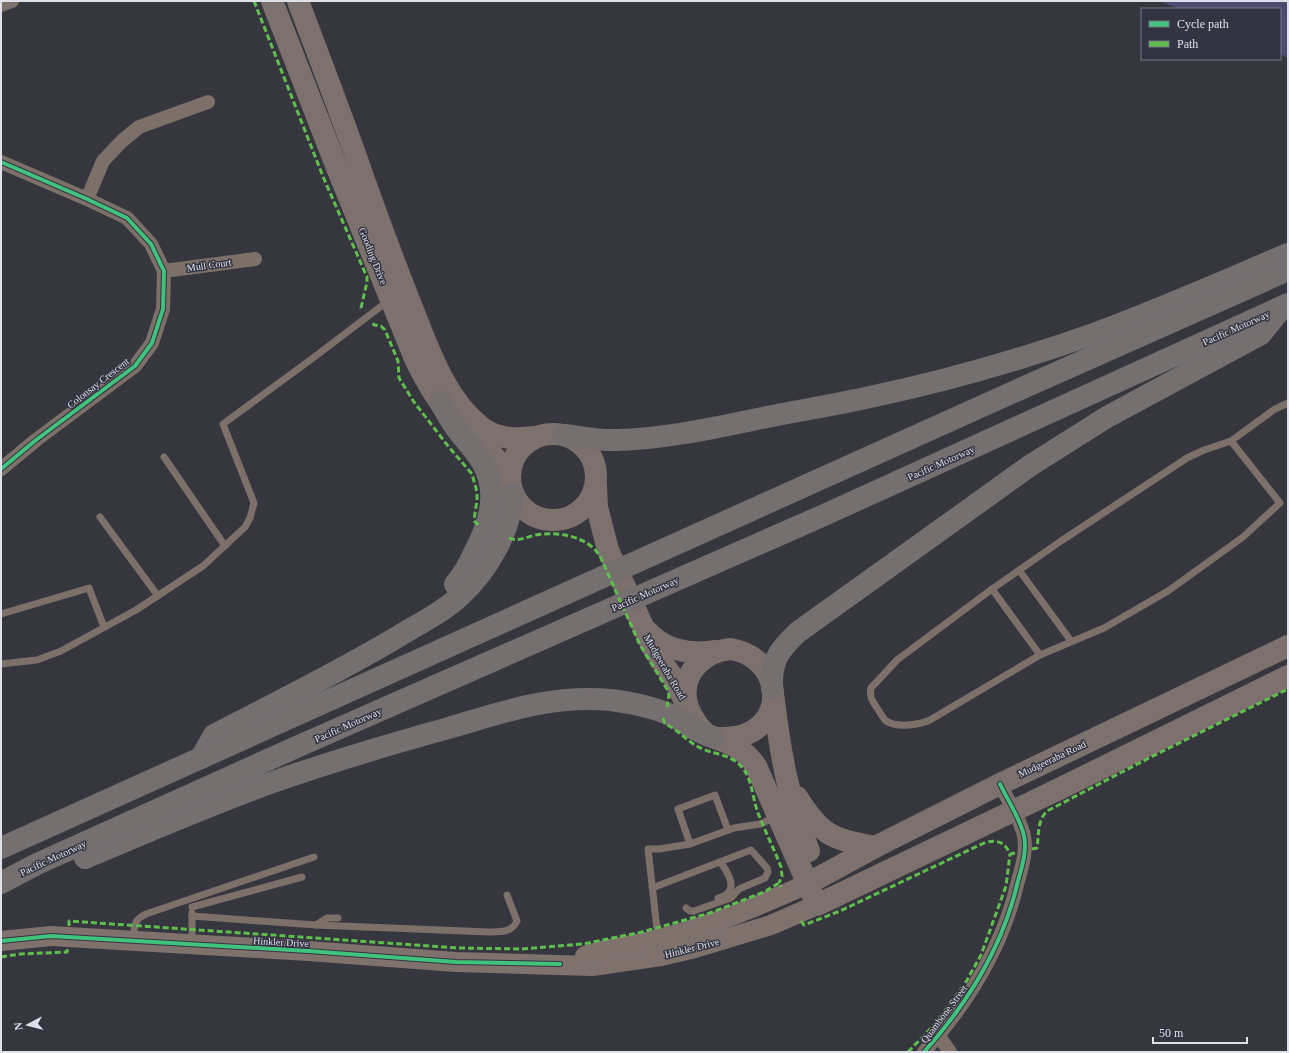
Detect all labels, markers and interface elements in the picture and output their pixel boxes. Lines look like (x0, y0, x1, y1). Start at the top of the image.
legend (1141, 8, 1281, 60)
text: Cycle path (1177, 17, 1229, 31)
text: Path (1177, 37, 1198, 51)
street label: Gooding Drive (357, 226, 390, 287)
street label: Mull Court (186, 256, 232, 274)
street label: Pacific Motorway (1201, 308, 1271, 348)
street label: Colonsay Crescent (65, 355, 131, 411)
street label: Pacific Motorway (906, 443, 976, 483)
street label: Pacific Motorway (610, 574, 680, 614)
street label: Mudgeeraba Road (642, 632, 688, 702)
street label: Pacific Motorway (313, 705, 383, 745)
street label: Mudgeeraba Road (1016, 738, 1088, 780)
street label: Pacific Motorway (18, 838, 88, 878)
street label: Hinkler Drive (253, 935, 310, 949)
street label: Hinkler Drive (664, 936, 721, 960)
street label: Quambone Street (919, 983, 969, 1045)
north arrow (8, 1005, 48, 1045)
scale bar (1153, 1019, 1247, 1045)
text: N (12, 1021, 25, 1031)
text: 50 m (1159, 1026, 1184, 1040)

